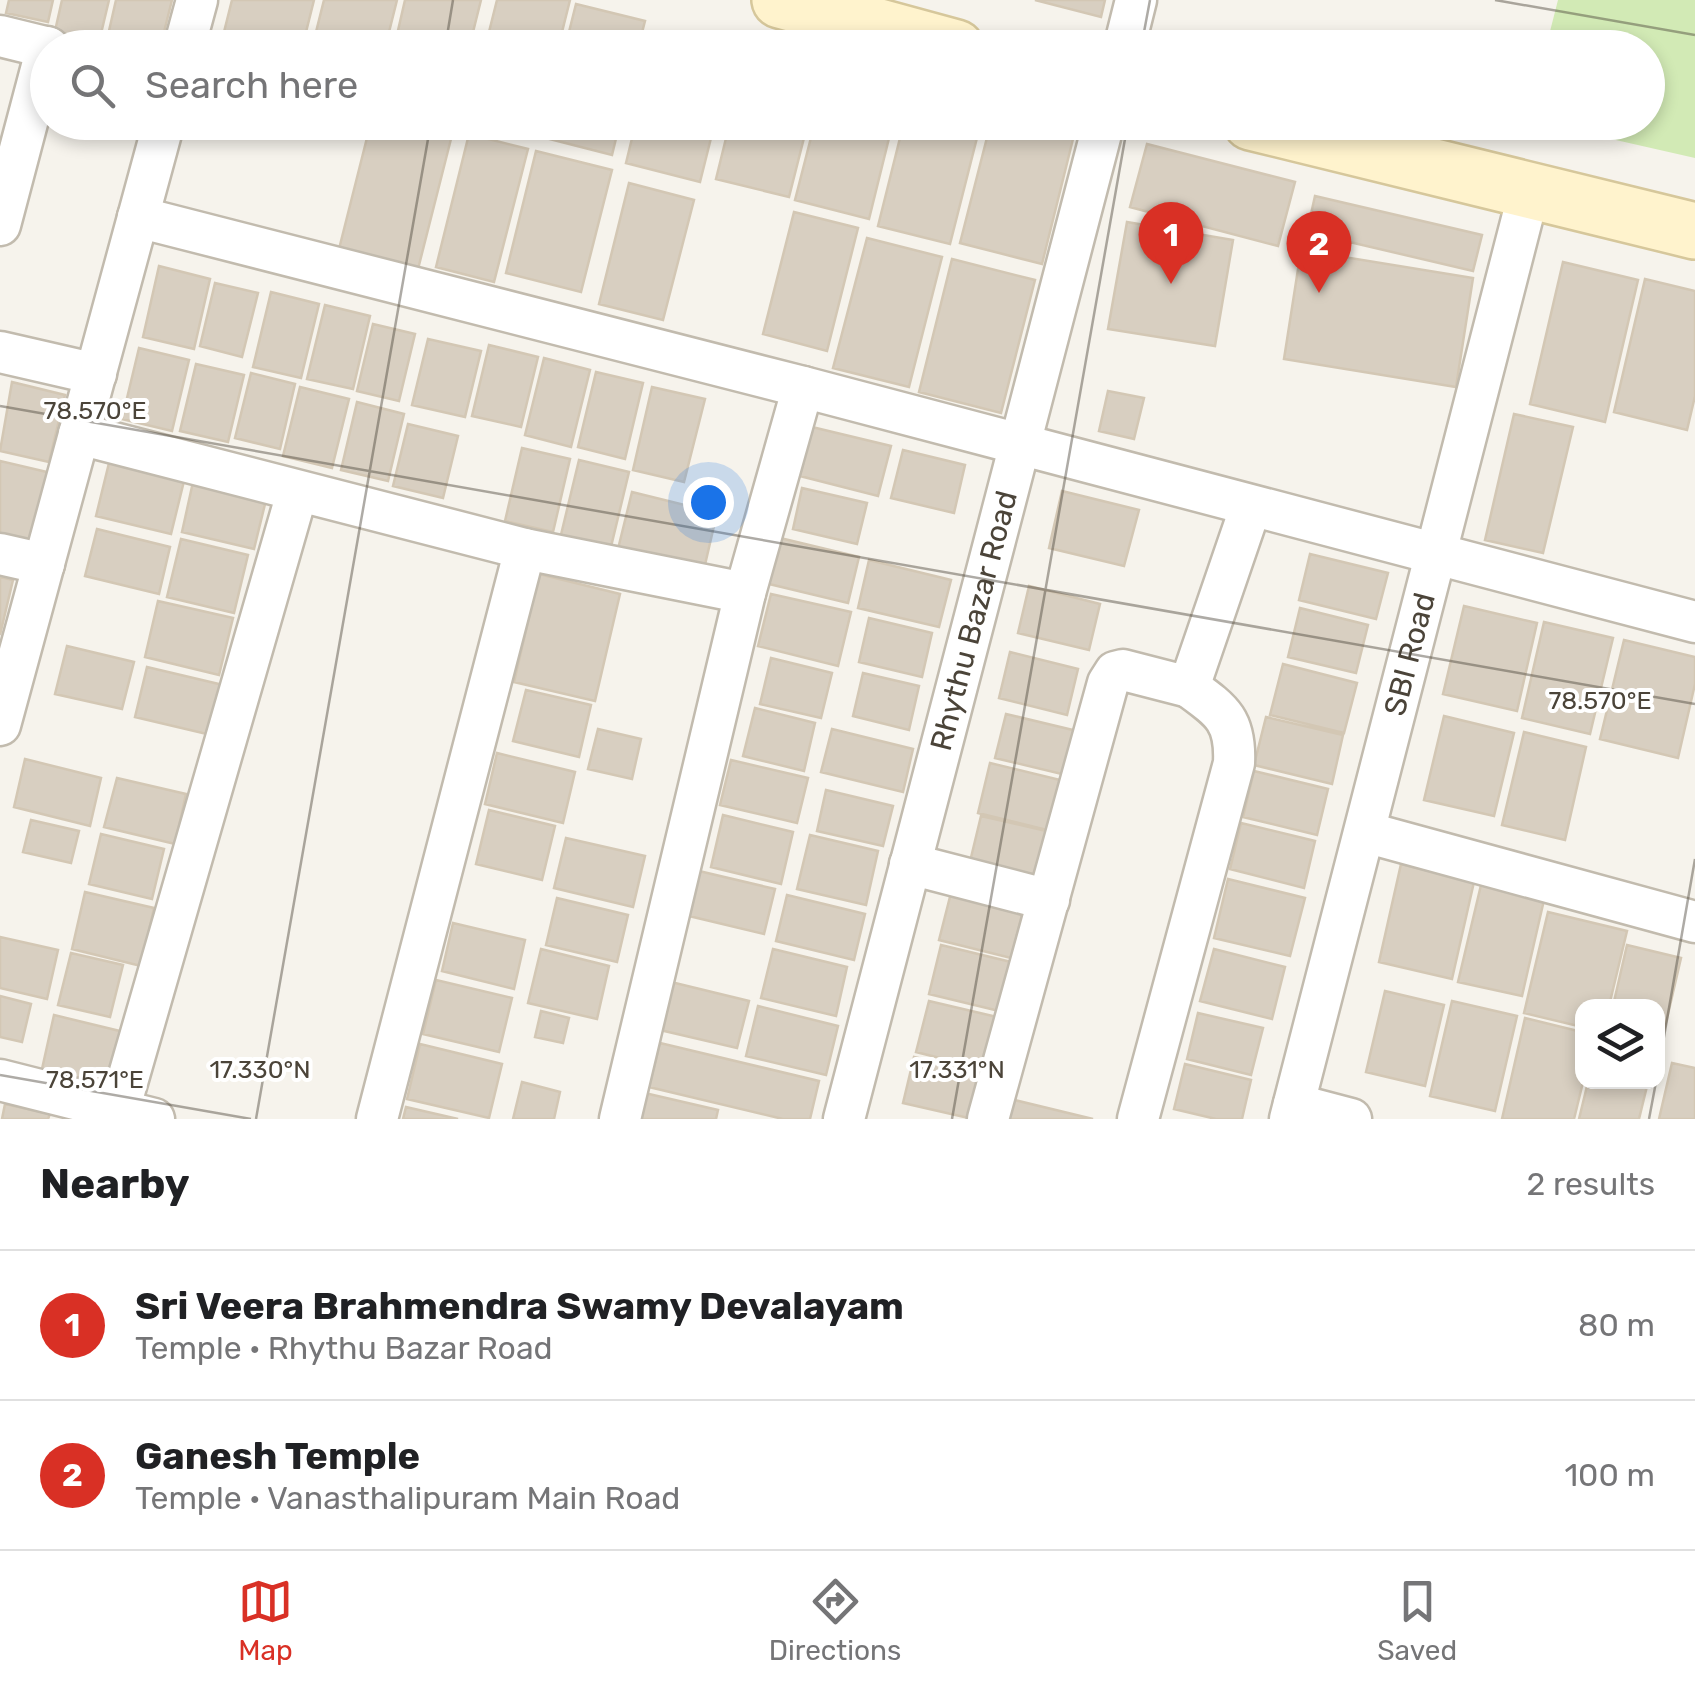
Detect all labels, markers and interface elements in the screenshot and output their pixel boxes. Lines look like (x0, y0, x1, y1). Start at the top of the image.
search box (30, 30, 1665, 140)
icon: search (65, 58, 120, 113)
text: Search here (145, 62, 358, 108)
pin: 1 (1138, 202, 1204, 284)
pin: 2 (1286, 210, 1352, 293)
text: 78.570°E (43, 396, 147, 425)
your location (683, 477, 734, 528)
street label: Rhythu Bazar Road (923, 487, 1025, 754)
street label: SBI Road (1377, 589, 1443, 719)
text: 78.570°E (1548, 686, 1652, 715)
map controls (1575, 999, 1665, 1089)
button: layers (1575, 999, 1665, 1089)
text: 17.330°N (209, 1055, 311, 1084)
text: 17.331°N (909, 1055, 1005, 1084)
text: 78.571°E (46, 1065, 144, 1094)
text: Nearby (40, 1159, 190, 1209)
text: 2 results (1526, 1165, 1655, 1203)
text: Sri Veera Brahmendra Swamy Devalayam (135, 1283, 904, 1329)
text: 1 (65, 1306, 80, 1344)
text: 80 m (1578, 1306, 1655, 1344)
text: Temple · Rhythu Bazar Road (135, 1329, 553, 1367)
text: Ganesh Temple (135, 1433, 420, 1479)
text: 2 (62, 1456, 83, 1494)
text: 100 m (1564, 1456, 1655, 1494)
text: Temple · Vanasthalipuram Main Road (135, 1479, 680, 1517)
tab: Map (238, 1574, 293, 1667)
tab: Directions (769, 1574, 901, 1667)
tab: Saved (1377, 1574, 1457, 1667)

